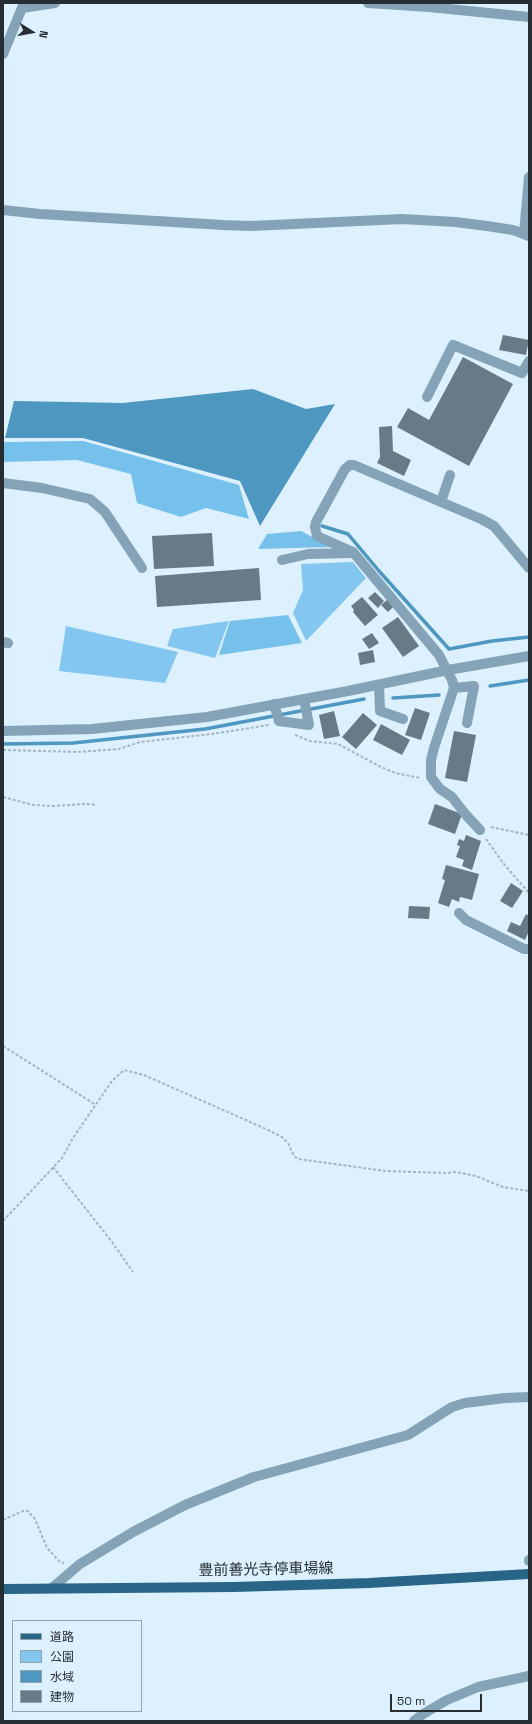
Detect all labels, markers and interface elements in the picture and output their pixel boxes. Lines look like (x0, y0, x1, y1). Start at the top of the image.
north arrow (12, 12, 52, 52)
text: N (36, 29, 51, 39)
street label: 豊前善光寺停車場線 (198, 1560, 334, 1580)
legend (12, 1620, 142, 1712)
text: 道路 (50, 1629, 74, 1645)
text: 公園 (50, 1649, 74, 1665)
text: 水域 (50, 1669, 74, 1685)
scale bar (392, 1686, 484, 1712)
text: 建物 (50, 1689, 74, 1705)
text: 50 m (397, 1693, 425, 1709)

